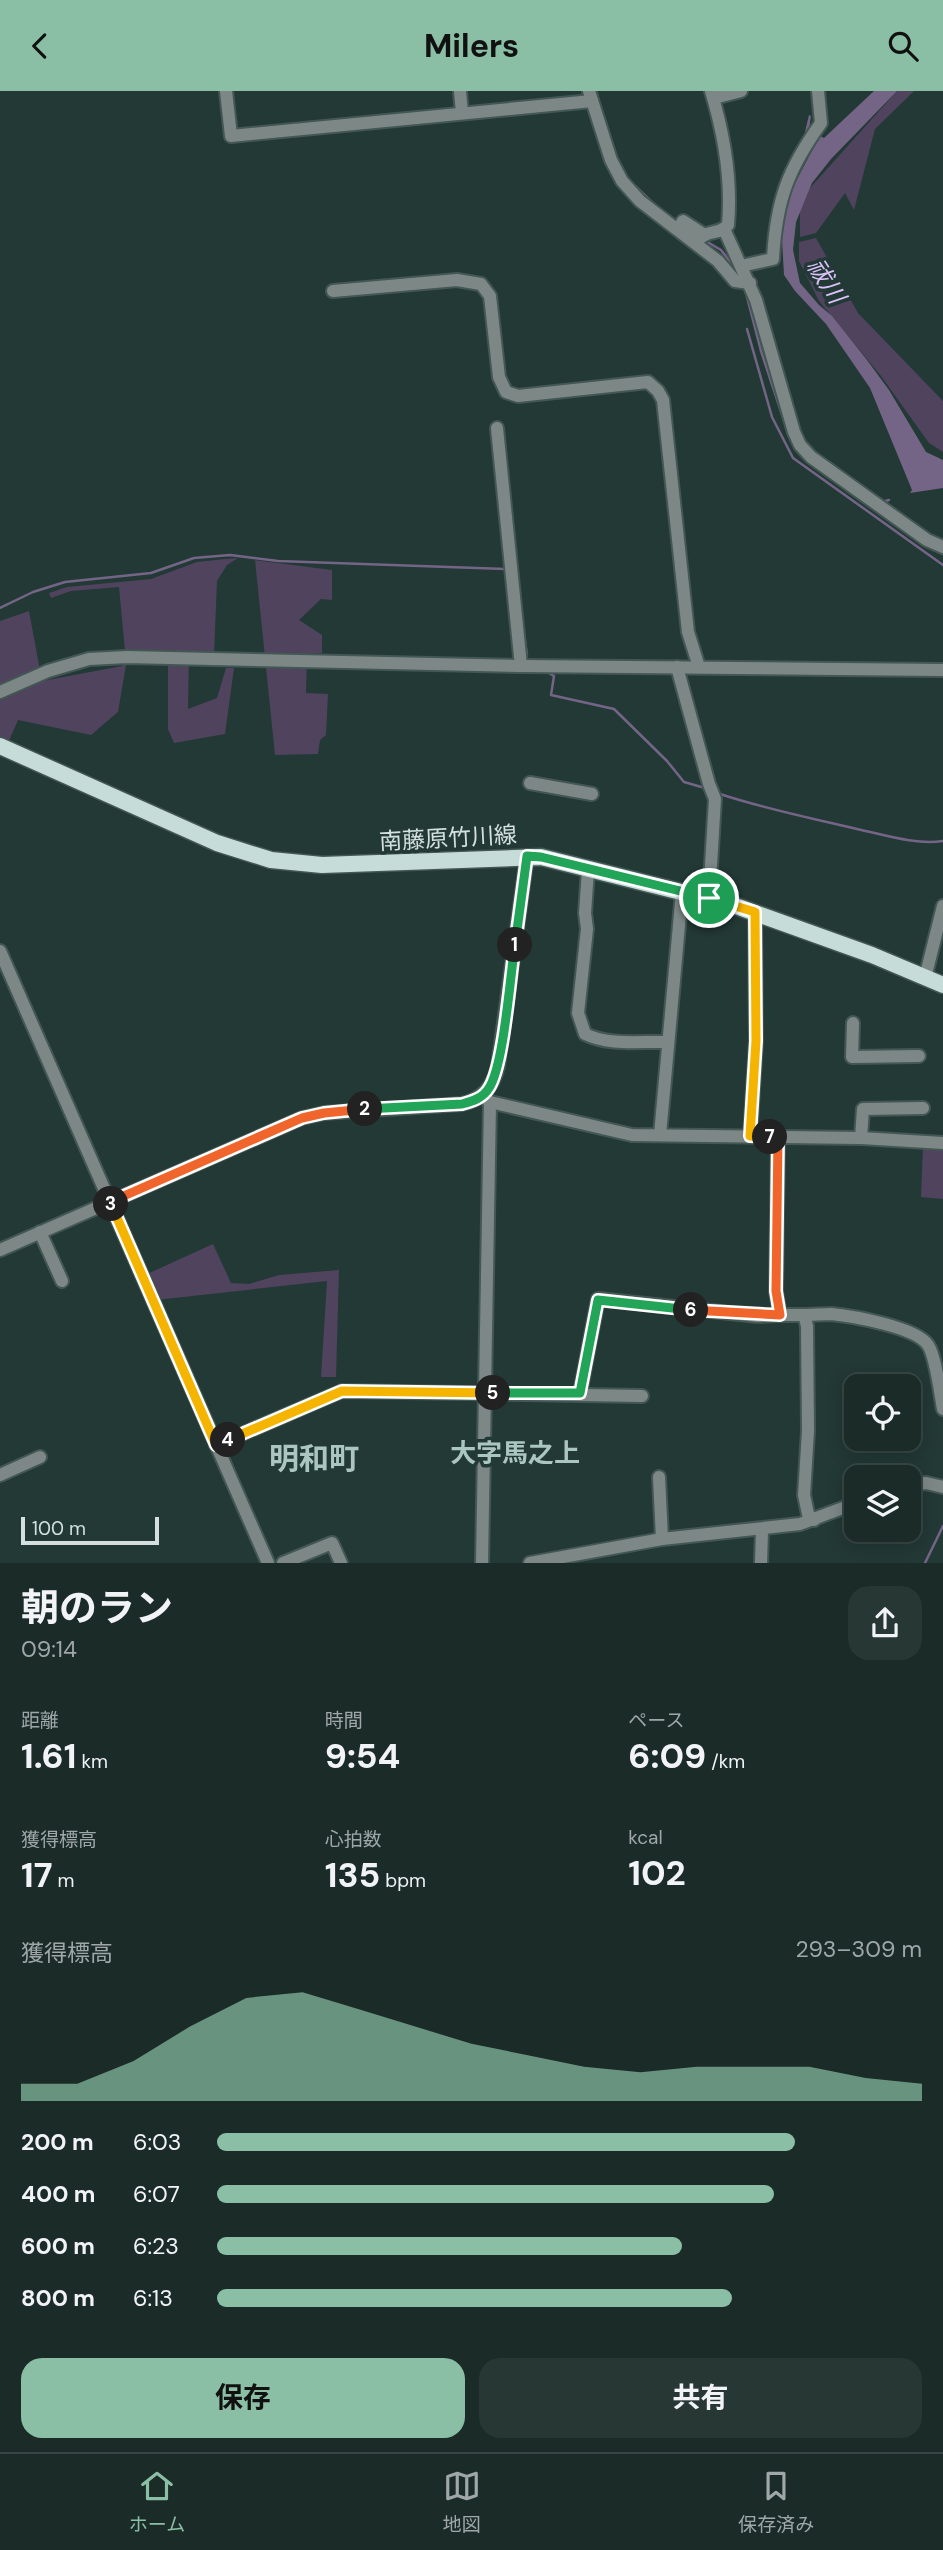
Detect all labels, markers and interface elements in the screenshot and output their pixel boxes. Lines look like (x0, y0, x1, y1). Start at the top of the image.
text: Milers (424, 25, 519, 67)
icon: back (21, 27, 59, 65)
icon: search (884, 27, 922, 65)
water label: 祓川 (800, 252, 854, 312)
street label: 南藤原竹川線 (378, 819, 518, 857)
pin (679, 868, 739, 928)
icon: arrive (690, 879, 728, 917)
pin: 1 (498, 927, 532, 963)
text: 1 (511, 932, 518, 957)
pin: 2 (348, 1091, 382, 1127)
text: 2 (359, 1096, 370, 1121)
pin: 7 (752, 1119, 788, 1155)
text: 7 (764, 1124, 775, 1149)
pin: 3 (94, 1187, 128, 1221)
text: 3 (105, 1191, 116, 1216)
pin: 6 (674, 1293, 708, 1327)
text: 6 (684, 1297, 697, 1322)
map controls (844, 1374, 921, 1542)
button: locate (844, 1374, 921, 1451)
pin: 5 (476, 1375, 510, 1411)
text: 5 (487, 1380, 498, 1405)
pin: 4 (210, 1423, 246, 1457)
text: 4 (221, 1427, 234, 1452)
district label: 大字馬之上 (450, 1436, 580, 1470)
district label: 明和町 (269, 1439, 359, 1478)
button: layers (844, 1465, 921, 1542)
scale bar (21, 1514, 159, 1546)
text: 100 m (32, 1516, 86, 1541)
text: 朝のラン (21, 1583, 173, 1633)
button: share (848, 1586, 922, 1660)
text: 09:14 (21, 1634, 77, 1664)
text: 距離 (21, 1708, 59, 1733)
text: 時間 (325, 1708, 363, 1733)
text: ペース (628, 1708, 684, 1733)
text: 1.61 (21, 1733, 76, 1779)
text: 9:54 (325, 1733, 400, 1779)
text: 6:09 (628, 1733, 706, 1779)
text: km (76, 1749, 108, 1774)
text: /km (706, 1749, 745, 1774)
text: kcal (628, 1825, 663, 1850)
text: 獲得標高 (21, 1827, 97, 1852)
text: 心拍数 (325, 1827, 382, 1852)
text: 102 (628, 1850, 686, 1896)
text: 17 (21, 1852, 53, 1898)
text: 135 (325, 1852, 380, 1898)
text: m (53, 1868, 75, 1893)
text: bpm (380, 1868, 426, 1893)
text: 293–309 m (796, 1934, 922, 1964)
text: 獲得標高 (21, 1938, 113, 1968)
text: 200 m (21, 2127, 94, 2157)
text: 6:03 (133, 2127, 181, 2157)
text: 400 m (21, 2179, 95, 2209)
text: 6:07 (133, 2179, 180, 2209)
text: 600 m (21, 2231, 95, 2261)
text: 6:23 (133, 2231, 179, 2261)
text: 800 m (21, 2283, 95, 2313)
text: 6:13 (133, 2283, 173, 2313)
button: 保存 (21, 2358, 465, 2438)
button: 共有 (479, 2358, 922, 2438)
tab: ホーム (129, 2467, 185, 2537)
tab: 地図 (443, 2467, 481, 2537)
tab: 保存済み (738, 2467, 814, 2537)

